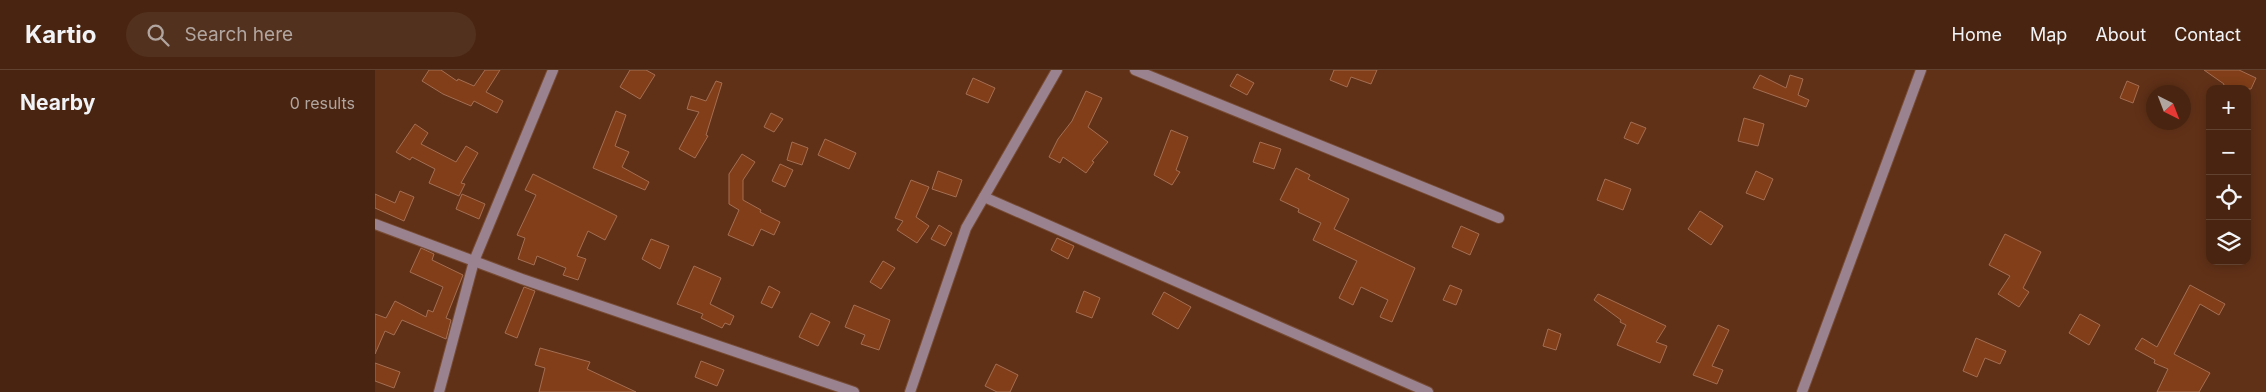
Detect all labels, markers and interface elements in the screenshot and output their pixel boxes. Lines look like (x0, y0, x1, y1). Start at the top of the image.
search box (126, 12, 476, 57)
text: Kartio (25, 20, 96, 49)
icon: search (144, 21, 172, 49)
text: Search here (184, 23, 293, 46)
text: Home (1952, 24, 2002, 45)
text: Map (2030, 24, 2067, 45)
text: About (2095, 24, 2146, 45)
text: Contact (2174, 24, 2241, 45)
north arrow (2146, 85, 2191, 130)
map controls (2206, 85, 2251, 265)
button: + (2206, 85, 2251, 130)
text: Nearby (20, 90, 95, 115)
text: 0 results (290, 93, 355, 113)
button: − (2206, 130, 2251, 175)
button: locate (2206, 175, 2251, 220)
button: layers (2206, 220, 2251, 265)

